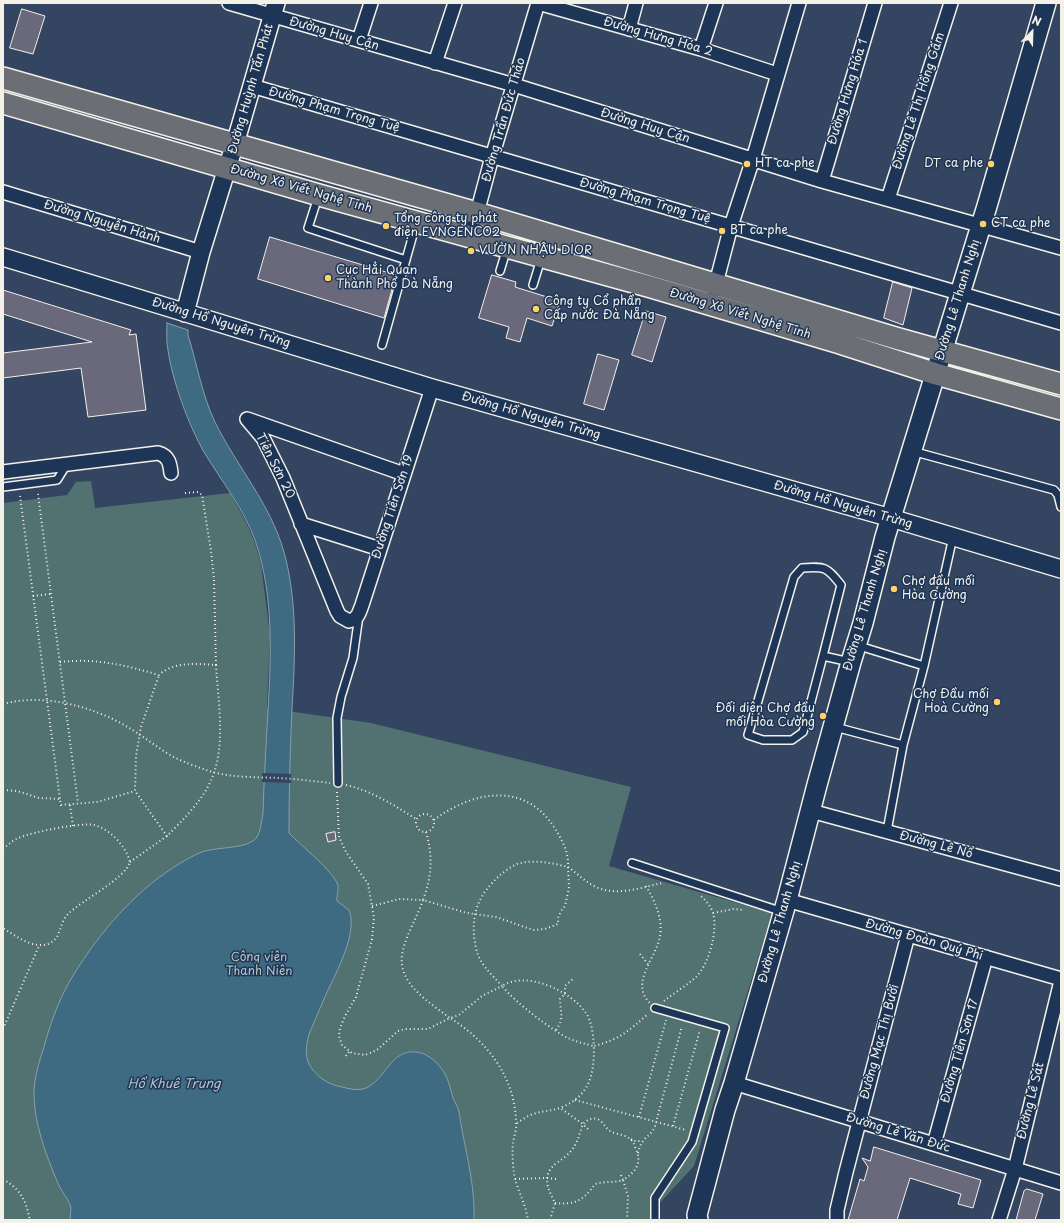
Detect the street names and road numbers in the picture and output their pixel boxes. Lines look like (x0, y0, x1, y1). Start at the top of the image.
street label: Đường Huy Cận (287, 14, 381, 54)
street label: Đường Hưng Hóa 2 (602, 14, 714, 60)
street label: Đường Huỳnh Tấn Phát (225, 22, 277, 156)
street label: Đường Lê Thị Hồng Gấm (890, 31, 948, 171)
street label: Đường Hưng Hóa 1 (825, 37, 871, 147)
street label: Đường Trần Đức Thảo (479, 56, 529, 184)
street label: Đường Phạm Trọng Tuệ (267, 84, 401, 136)
street label: Đường Huy Cận (599, 106, 691, 146)
street label: Đường Xô Viết Nghệ Tĩnh (228, 162, 374, 216)
street label: Đường Phạm Trọng Tuệ (578, 175, 712, 227)
street label: Đường Nguyễn Hành (42, 197, 162, 247)
street label: Đường Lê Thanh Nghị (933, 237, 983, 363)
street label: Đường Xô Viết Nghệ Tĩnh (668, 286, 812, 342)
street label: Đường Hồ Nguyên Trừng (150, 295, 292, 351)
street label: Đường Hồ Nguyên Trừng (460, 389, 602, 443)
street label: Tiên Sơn 20 (252, 431, 298, 501)
street label: Đường Tiên Sơn 19 (369, 453, 417, 561)
street label: Đường Hồ Nguyên Trừng (772, 478, 914, 532)
street label: Đường Lê Thanh Nghị (841, 547, 889, 673)
street label: Đường Lê Nổ (898, 828, 974, 862)
street label: Đường Lê Thanh Nghị (756, 859, 804, 985)
street label: Đường Đoàn Quý Phi (864, 916, 984, 964)
street label: Đường Mạc Thị Bưởi (858, 983, 902, 1101)
street label: Đường Tiên Sơn 17 (938, 997, 982, 1105)
street label: Đường Lê Sát (1014, 1061, 1048, 1141)
street label: Đường Lê Văn Đức (844, 1110, 952, 1156)

